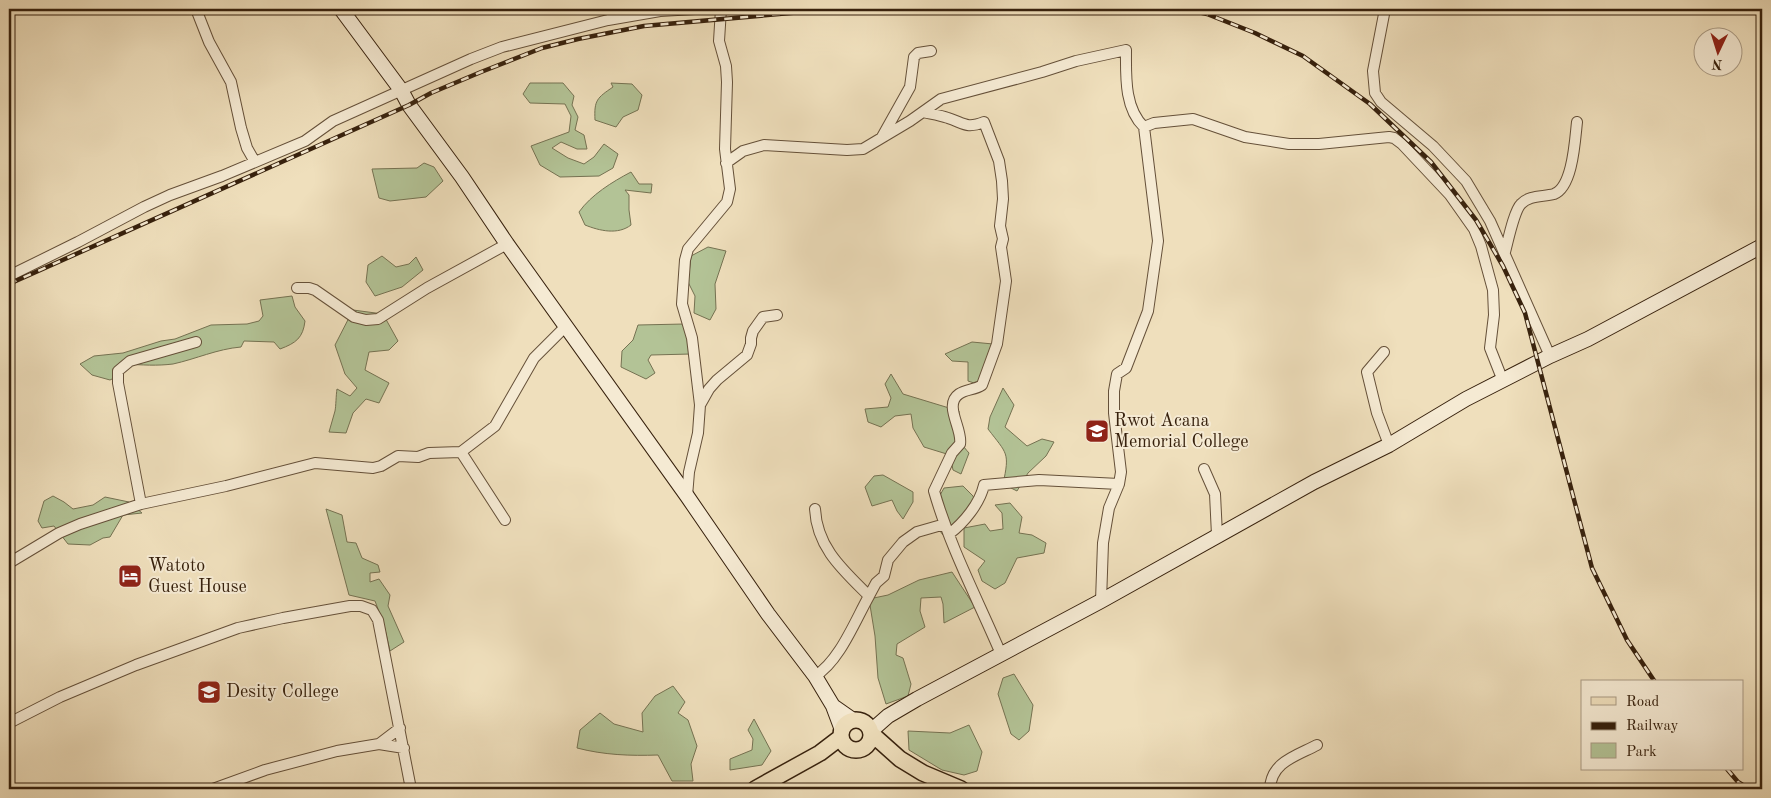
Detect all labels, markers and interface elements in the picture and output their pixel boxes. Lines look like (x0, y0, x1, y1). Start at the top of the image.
north arrow (1694, 28, 1744, 78)
text: N (1711, 57, 1723, 71)
place label: Rwot Acana Memorial College (1114, 412, 1249, 451)
school or university icon: Rwot Acana Memorial College (1084, 418, 1110, 444)
place label: Watoto Guest House (148, 557, 247, 596)
hotel icon: Watoto Guest House (117, 563, 143, 589)
school or university icon: Desity College (196, 679, 222, 705)
legend (1581, 680, 1744, 770)
place label: Desity College (226, 683, 339, 701)
text: Road (1626, 695, 1660, 710)
text: Railway (1626, 719, 1679, 734)
text: Park (1626, 745, 1657, 760)

